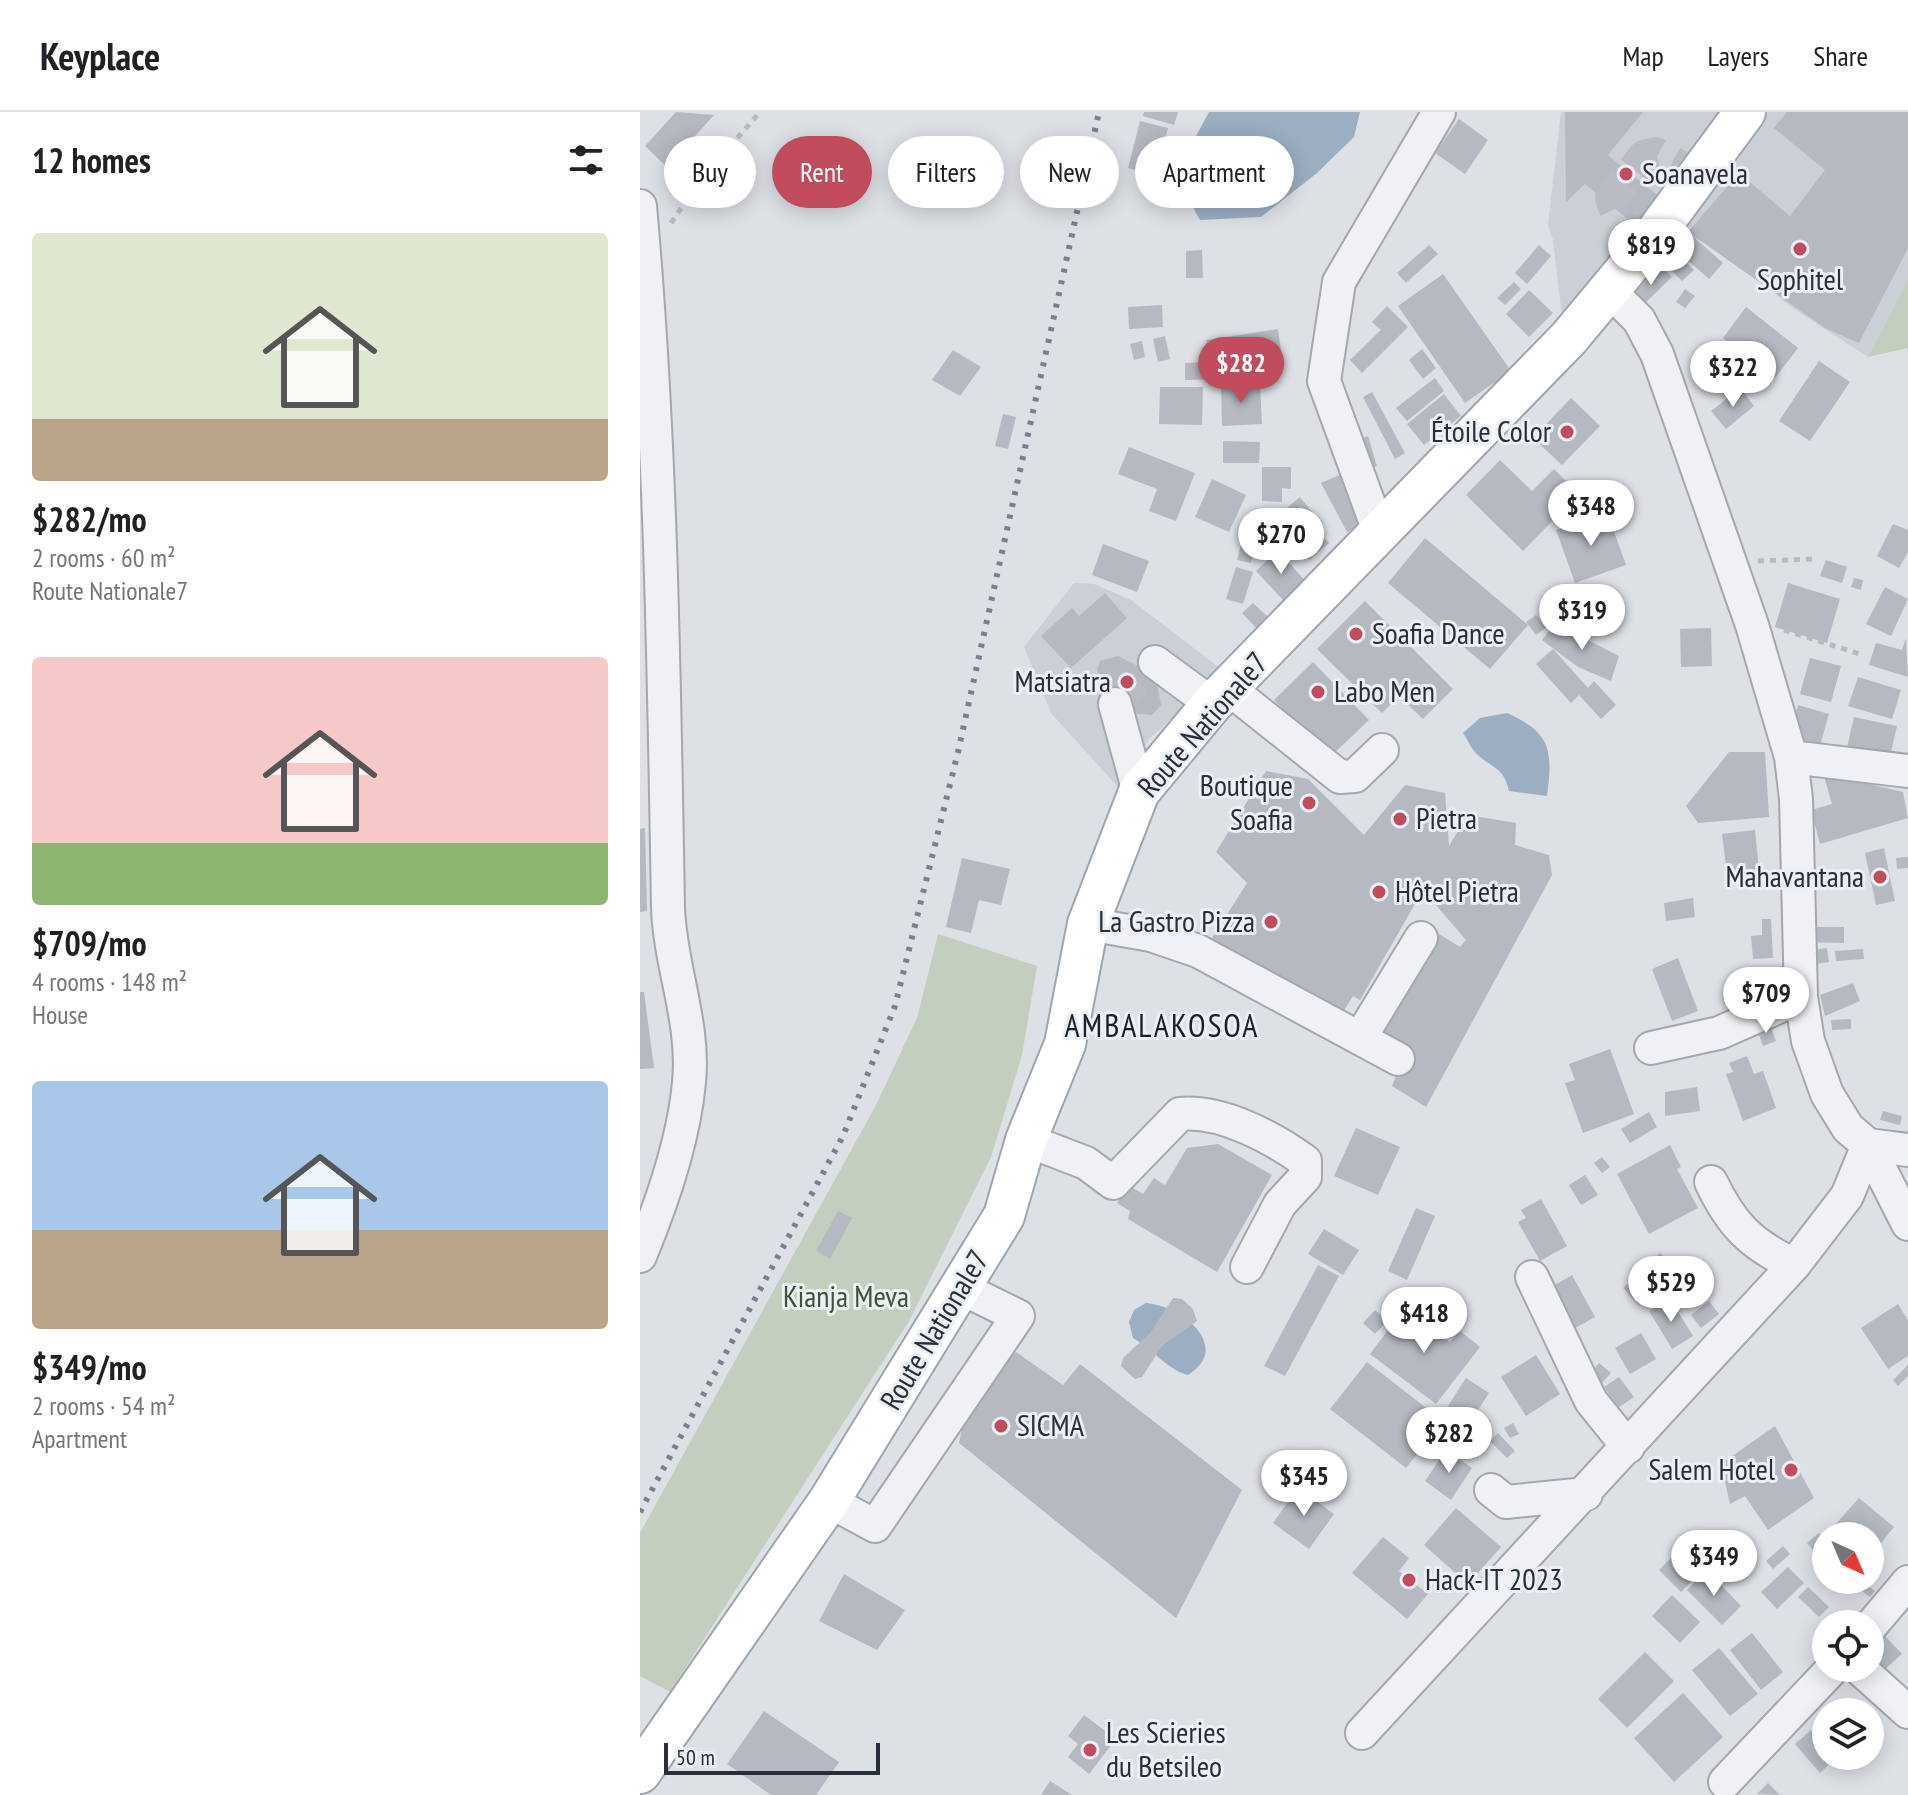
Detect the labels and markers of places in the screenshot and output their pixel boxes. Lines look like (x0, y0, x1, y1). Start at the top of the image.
place label: Soanavela (1642, 153, 1748, 192)
marker: Soanavela (1617, 165, 1635, 183)
pin: $819 (1604, 219, 1698, 287)
marker: Sophitel (1791, 240, 1809, 258)
place label: Sophitel (1757, 259, 1843, 298)
pin: $282 (1194, 337, 1288, 405)
pin: $322 (1686, 341, 1780, 409)
place label: Étoile Color (1431, 411, 1552, 450)
marker: Étoile Color (1558, 423, 1576, 441)
pin: $348 (1544, 480, 1638, 548)
pin: $270 (1234, 508, 1328, 576)
pin: $319 (1535, 584, 1629, 652)
place label: Soafia Dance (1372, 613, 1505, 652)
marker: Soafia Dance (1347, 625, 1365, 643)
place label: Matsiatra (1015, 661, 1111, 700)
place label: Labo Men (1334, 671, 1435, 710)
marker: Matsiatra (1118, 673, 1136, 691)
marker: Labo Men (1309, 683, 1327, 701)
place label: Boutique Soafia (1200, 765, 1293, 838)
marker: Boutique Soafia (1300, 794, 1318, 812)
place label: Pietra (1416, 798, 1477, 837)
marker: Pietra (1391, 810, 1409, 828)
place label: Mahavantana (1725, 856, 1864, 895)
marker: Mahavantana (1871, 868, 1889, 886)
place label: Hôtel Pietra (1395, 871, 1519, 910)
marker: Hôtel Pietra (1370, 883, 1388, 901)
place label: La Gastro Pizza (1098, 901, 1255, 940)
marker: La Gastro Pizza (1262, 913, 1280, 931)
pin: $709 (1719, 967, 1813, 1035)
pin: $529 (1624, 1256, 1718, 1324)
pin: $418 (1377, 1287, 1471, 1355)
place label: SICMA (1017, 1405, 1085, 1444)
pin: $282 (1402, 1407, 1496, 1475)
marker: SICMA (992, 1417, 1010, 1435)
place label: Salem Hotel (1648, 1449, 1775, 1488)
pin: $345 (1257, 1450, 1351, 1518)
marker: Salem Hotel (1782, 1461, 1800, 1479)
pin: $349 (1667, 1530, 1761, 1598)
place label: Hack-IT 2023 (1425, 1559, 1563, 1598)
marker: Hack-IT 2023 (1400, 1571, 1418, 1589)
place label: Les Scieries du Betsileo (1106, 1712, 1226, 1785)
marker: Les Scieries du Betsileo (1081, 1741, 1099, 1759)

